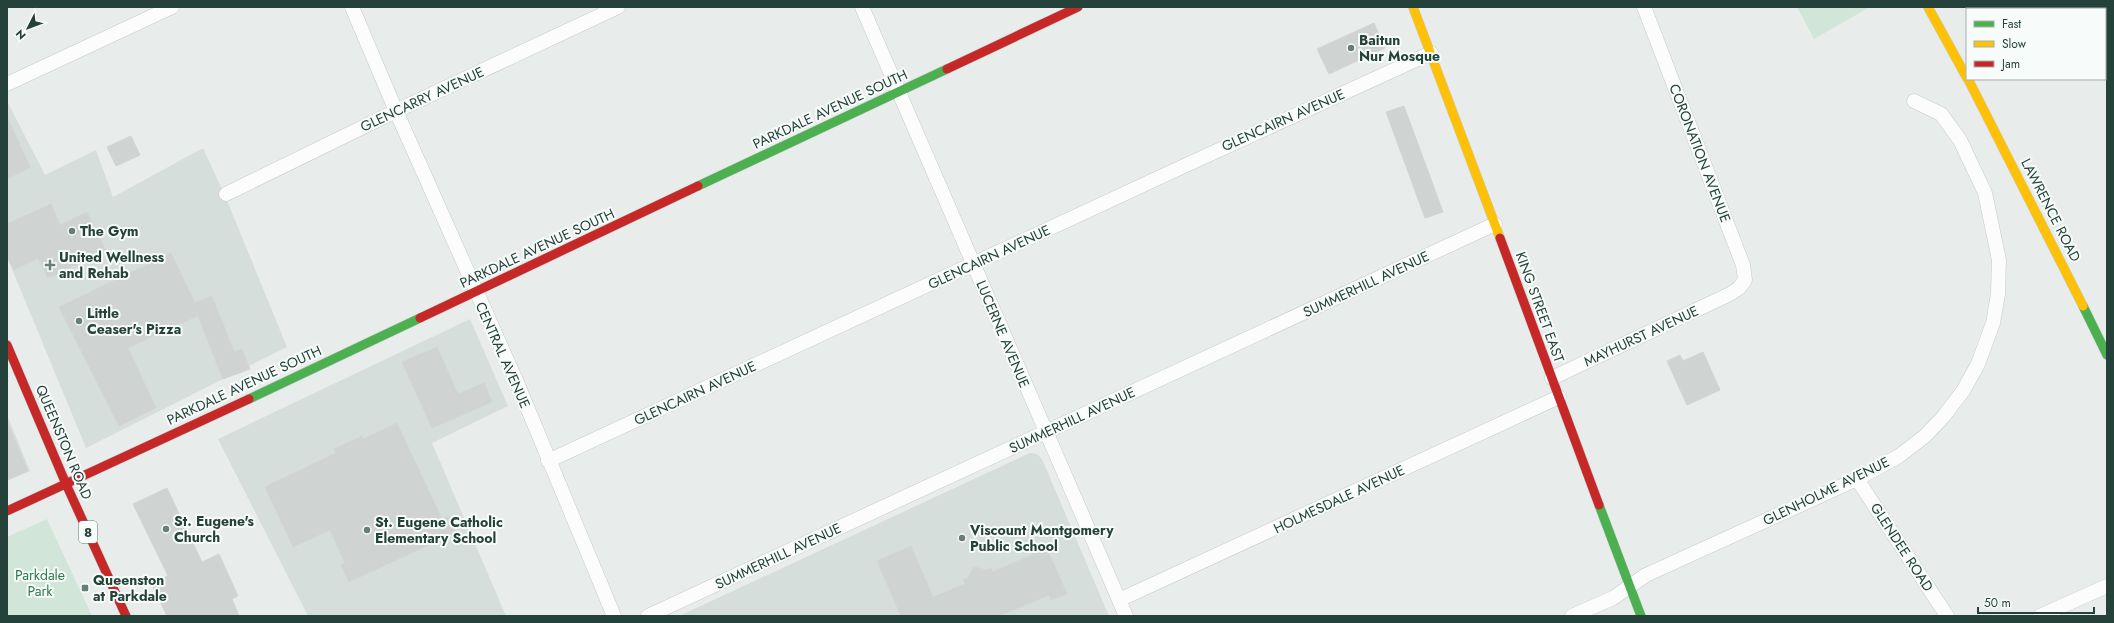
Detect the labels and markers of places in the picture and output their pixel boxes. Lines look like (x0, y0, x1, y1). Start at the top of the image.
place label: Baitun Nur Mosque (1359, 30, 1440, 66)
marker: Baitun Nur Mosque (1346, 43, 1356, 53)
place label: The Gym (80, 221, 138, 241)
marker: The Gym (67, 226, 77, 236)
place label: United Wellness and Rehab (59, 247, 165, 283)
marker: United Wellness and Rehab (44, 259, 56, 271)
place label: Little Ceaser's Pizza (87, 303, 181, 339)
marker: Little Ceaser's Pizza (74, 316, 84, 326)
place label: St. Eugene's Church (174, 511, 255, 547)
place label: St. Eugene Catholic Elementary School (375, 512, 503, 548)
place label: Viscount Montgomery Public School (969, 520, 1114, 556)
marker: St. Eugene's Church (161, 524, 171, 534)
marker: St. Eugene Catholic Elementary School (362, 525, 372, 535)
marker: Viscount Montgomery Public School (957, 533, 967, 543)
place label: Queenston at Parkdale (93, 570, 167, 606)
marker: Queenston at Parkdale (80, 583, 90, 593)

